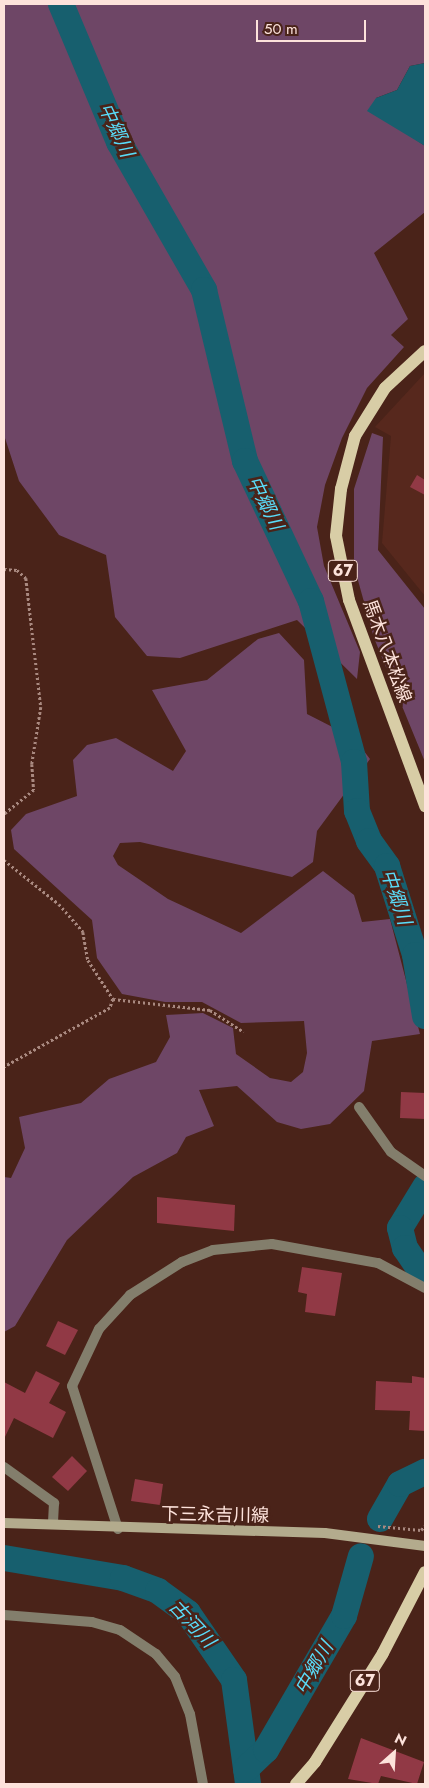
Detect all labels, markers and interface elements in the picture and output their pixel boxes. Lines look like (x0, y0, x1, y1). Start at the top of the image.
scale bar (259, 10, 369, 42)
text: 50 m (264, 18, 298, 40)
water label: 中郷川 (94, 99, 138, 161)
water label: 中郷川 (242, 472, 288, 534)
road number: 67 (327, 558, 359, 584)
street label: 馬木八本松線 (358, 597, 416, 705)
water label: 中郷川 (376, 866, 416, 928)
street label: 下三永吉川線 (161, 1503, 269, 1527)
water label: 古河川 (164, 1595, 220, 1653)
water label: 中郷川 (290, 1638, 338, 1698)
road number: 67 (349, 1668, 381, 1694)
north arrow (369, 1728, 419, 1778)
text: N (391, 1728, 410, 1751)

